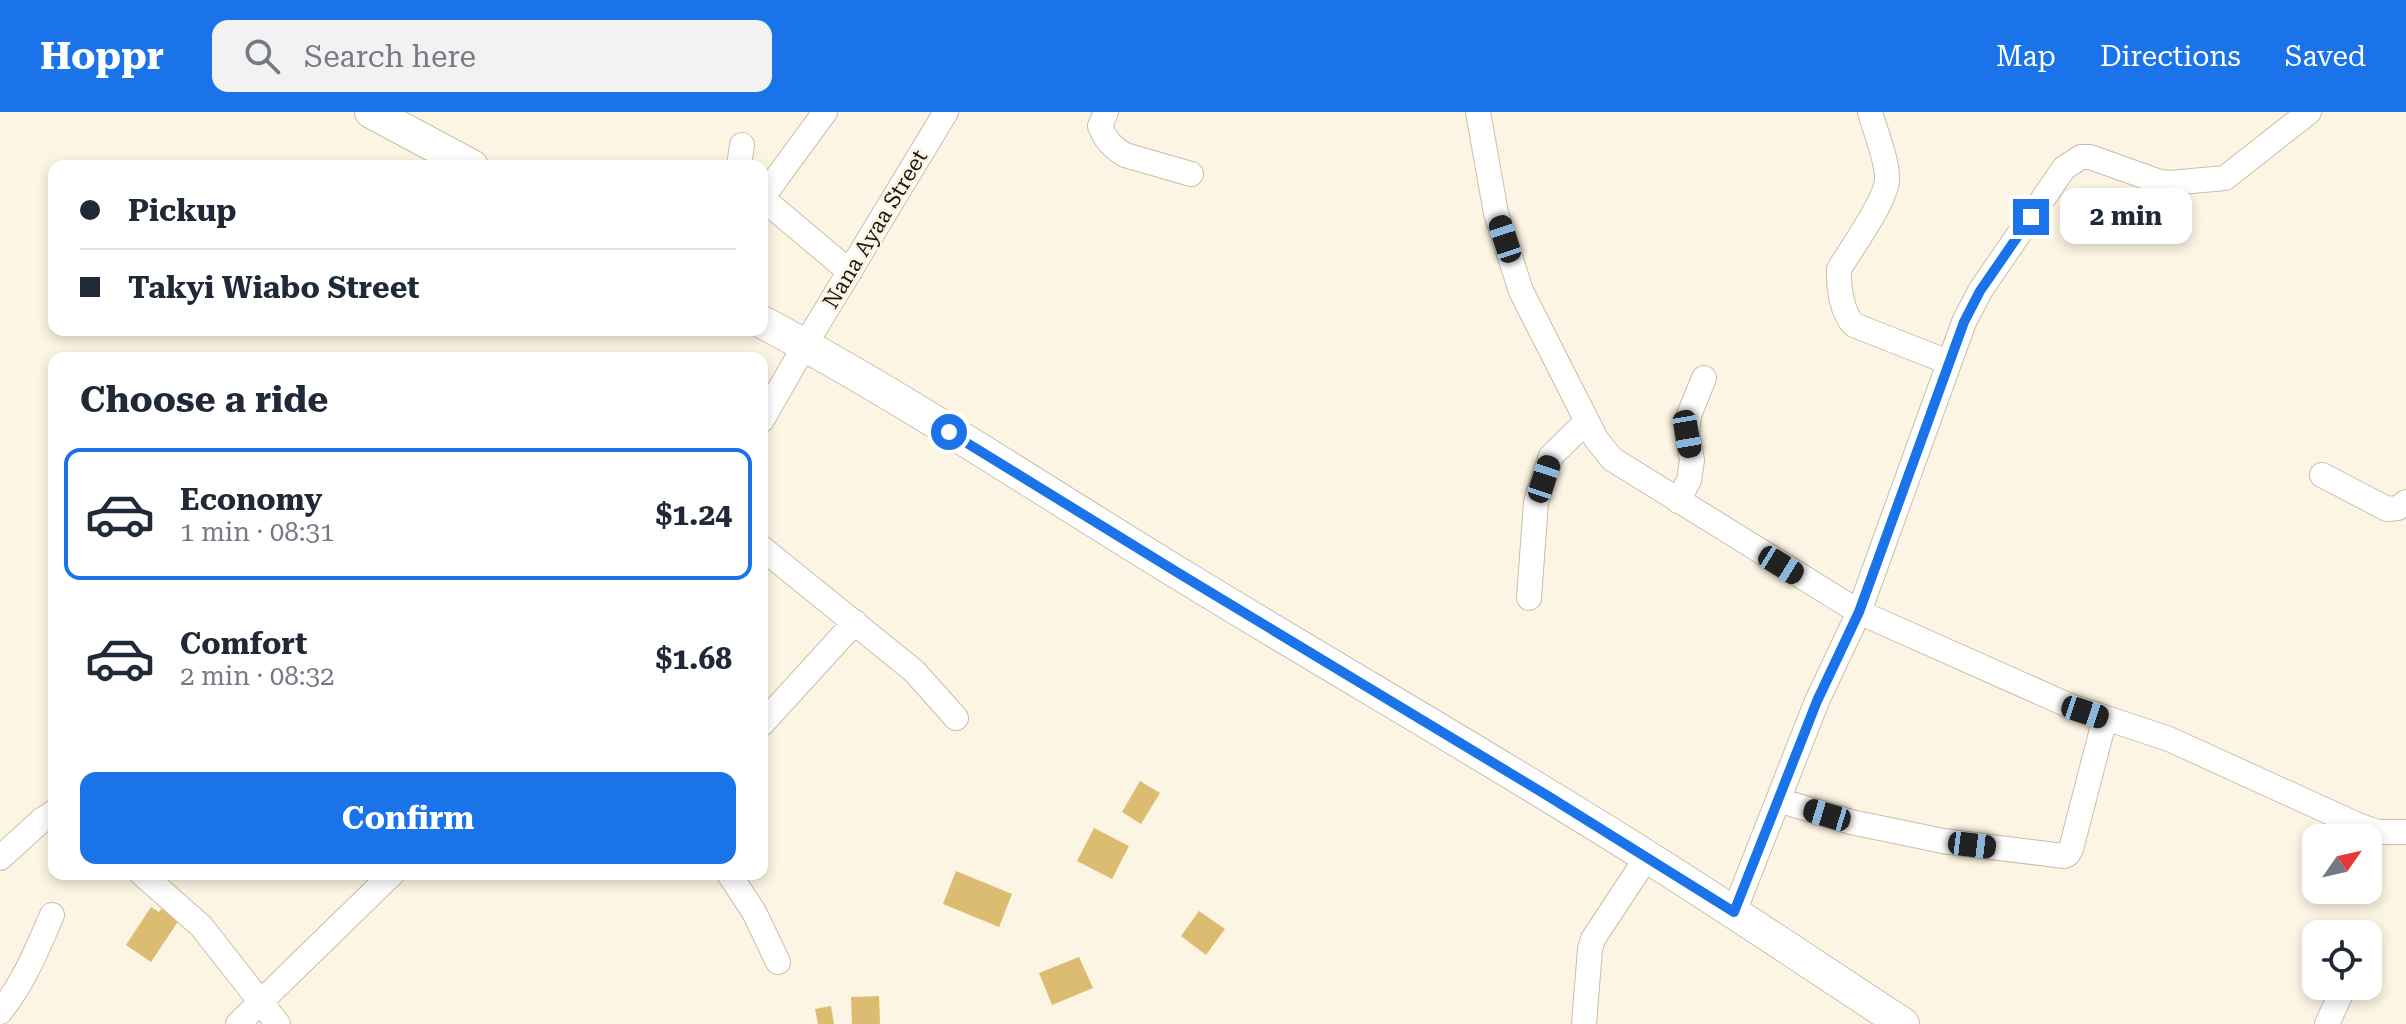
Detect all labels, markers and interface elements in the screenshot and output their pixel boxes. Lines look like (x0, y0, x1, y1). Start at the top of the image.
search box (212, 20, 772, 92)
text: Hoppr (40, 34, 164, 78)
icon: search (240, 34, 284, 78)
text: Search here (304, 39, 476, 74)
text: Map (1996, 40, 2056, 73)
text: Directions (2100, 40, 2241, 73)
text: Saved (2285, 40, 2366, 73)
street label: Nana Ayaa Street (818, 145, 932, 313)
callout: 2 min (2059, 189, 2191, 245)
text: Pickup (128, 193, 236, 228)
route end (2013, 199, 2049, 235)
text: 2 min (2090, 201, 2162, 231)
car (1486, 212, 1524, 266)
text: Takyi Wiabo Street (128, 270, 419, 305)
text: Choose a ride (80, 379, 328, 421)
car (1671, 408, 1703, 460)
route start (931, 414, 967, 450)
car (1525, 452, 1563, 506)
icon: car (84, 478, 156, 550)
text: Economy (180, 482, 322, 517)
text: $1.24 (655, 497, 732, 532)
text: 1 min · 08:31 (180, 517, 335, 547)
car (1754, 542, 1808, 588)
icon: car (84, 622, 156, 694)
text: Comfort (180, 626, 307, 661)
text: $1.68 (655, 641, 732, 676)
text: 2 min · 08:32 (180, 661, 335, 691)
car (2058, 693, 2112, 731)
button: Confirm (80, 772, 736, 864)
car (1801, 797, 1853, 833)
north arrow (2302, 824, 2382, 904)
map controls (2302, 824, 2382, 1000)
car (1947, 830, 1997, 860)
button: locate (2302, 920, 2382, 1000)

